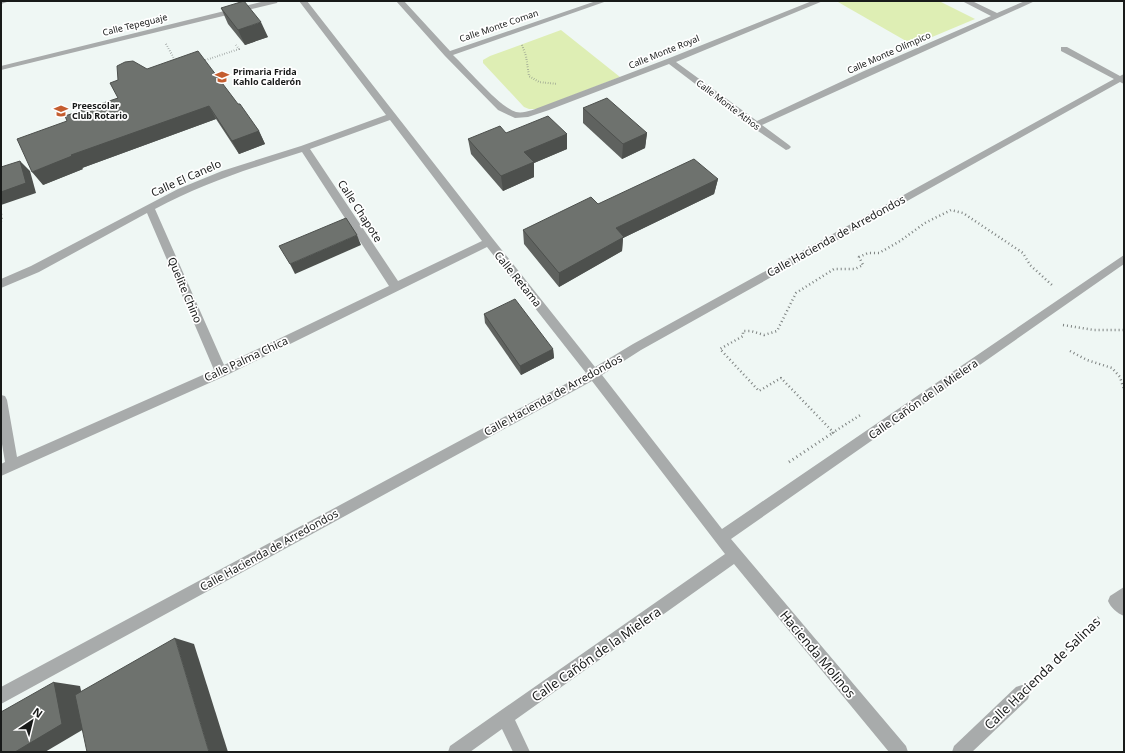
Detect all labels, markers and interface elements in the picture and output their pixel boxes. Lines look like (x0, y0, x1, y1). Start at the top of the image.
street label: Calle Monte Coman (458, 6, 540, 45)
street label: Calle Tepeguaje (101, 10, 169, 39)
street label: Calle Monte Olímpico (845, 28, 933, 77)
street label: Calle Monte Royal (626, 31, 701, 72)
place label: Primaria Frida Kahlo Calderón (233, 65, 301, 88)
school or university icon: Primaria Frida Kahlo Calderón (214, 69, 230, 85)
street label: Calle Monte Athos (694, 76, 763, 133)
place label: Preescolar Club Rotario (72, 99, 128, 122)
school or university icon: Preescolar Club Rotario (53, 103, 69, 119)
street label: Calle El Canelo (148, 155, 224, 200)
street label: Calle Chapote (335, 177, 386, 245)
street label: Calle Hacienda de Arredondos (764, 191, 908, 280)
street label: Calle Retama (491, 248, 545, 310)
street label: Quelite Chino (165, 254, 206, 325)
street label: Calle Palma Chica (201, 333, 290, 385)
street label: Calle Hacienda de Arredondos (481, 350, 625, 439)
street label: Calle Cañón de la Mielera (865, 355, 980, 442)
street label: Calle Hacienda de Arredondos (197, 505, 341, 594)
street label: Calle Cañón de la Mielera (528, 602, 664, 706)
street label: Hacienda Molinos (776, 606, 860, 702)
street label: Calle Hacienda de Salinas (980, 613, 1104, 733)
north arrow (12, 701, 52, 741)
text: N (30, 704, 46, 721)

